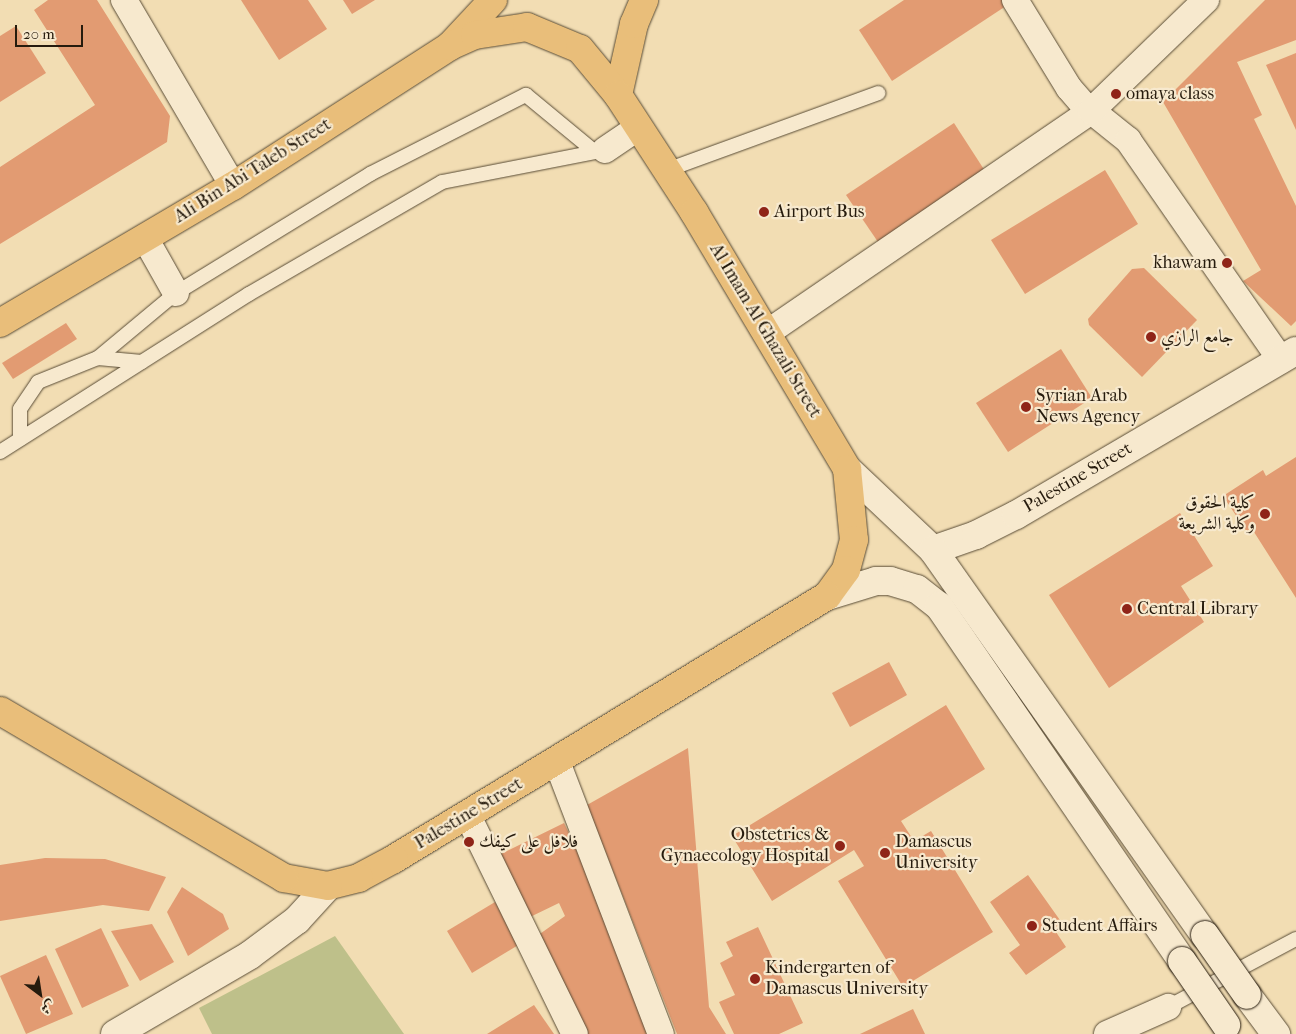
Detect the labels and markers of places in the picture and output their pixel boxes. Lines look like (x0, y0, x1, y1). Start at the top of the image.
place label: omaya class (1126, 83, 1214, 105)
marker: omaya class (1110, 88, 1122, 100)
place label: Airport Bus (774, 201, 864, 223)
marker: Airport Bus (758, 206, 770, 218)
place label: khawam (1153, 252, 1217, 274)
marker: khawam (1221, 257, 1233, 269)
place label: جامع الرازي (1161, 326, 1234, 348)
marker: جامع الرازي (1145, 331, 1157, 343)
place label: Syrian Arab News Agency (1036, 386, 1140, 428)
marker: Syrian Arab News Agency (1020, 401, 1032, 413)
place label: كلية الحقوق وكلية الشريعة (1178, 493, 1255, 536)
marker: كلية الحقوق وكلية الشريعة (1259, 508, 1271, 520)
place label: Central Library (1137, 598, 1258, 620)
marker: Central Library (1121, 603, 1133, 615)
place label: Obstetrics & Gynaecology Hospital (661, 825, 829, 868)
place label: فلافل على كيفك (479, 831, 578, 853)
place label: Damascus University (895, 832, 978, 874)
marker: فلافل على كيفك (463, 836, 475, 848)
marker: Obstetrics & Gynaecology Hospital (833, 839, 847, 853)
marker: Damascus University (879, 847, 891, 859)
place label: Student Affairs (1042, 915, 1157, 937)
marker: Student Affairs (1026, 920, 1038, 932)
place label: Kindergarten of Damascus University (765, 958, 928, 1001)
marker: Kindergarten of Damascus University (749, 973, 761, 985)

